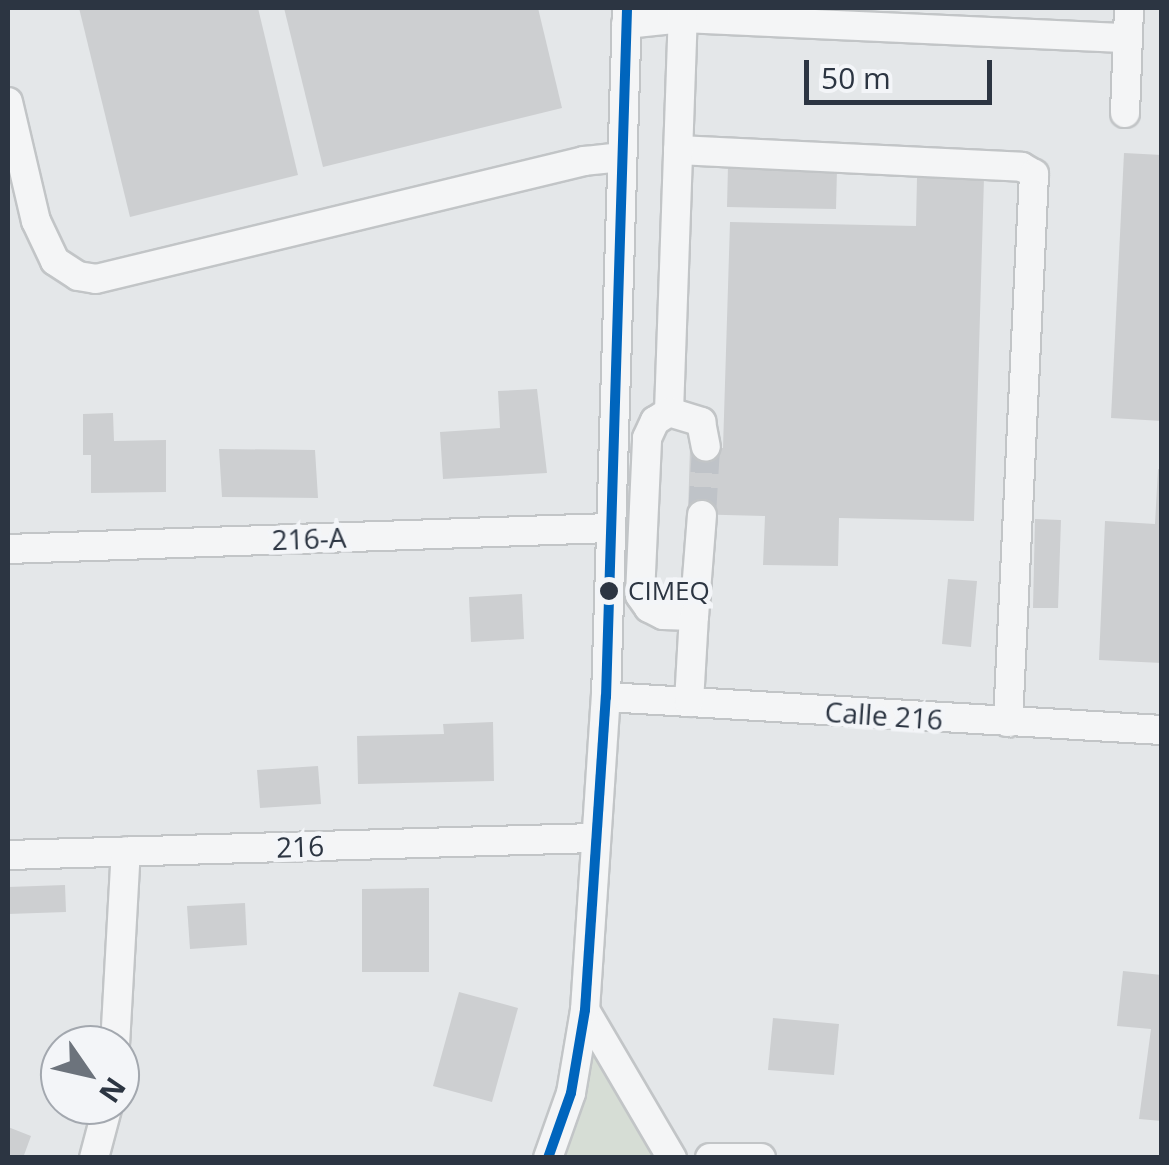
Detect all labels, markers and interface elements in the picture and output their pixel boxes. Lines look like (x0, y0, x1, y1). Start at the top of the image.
scale bar (809, 40, 996, 102)
text: 50 m (821, 57, 891, 98)
street label: 216-A (271, 520, 347, 556)
place label: CIMEQ (628, 575, 710, 607)
marker: CIMEQ (599, 581, 619, 601)
street label: Calle 216 (824, 694, 944, 736)
street label: 216 (275, 828, 325, 864)
north arrow (40, 1025, 140, 1125)
text: N (91, 1071, 135, 1111)

